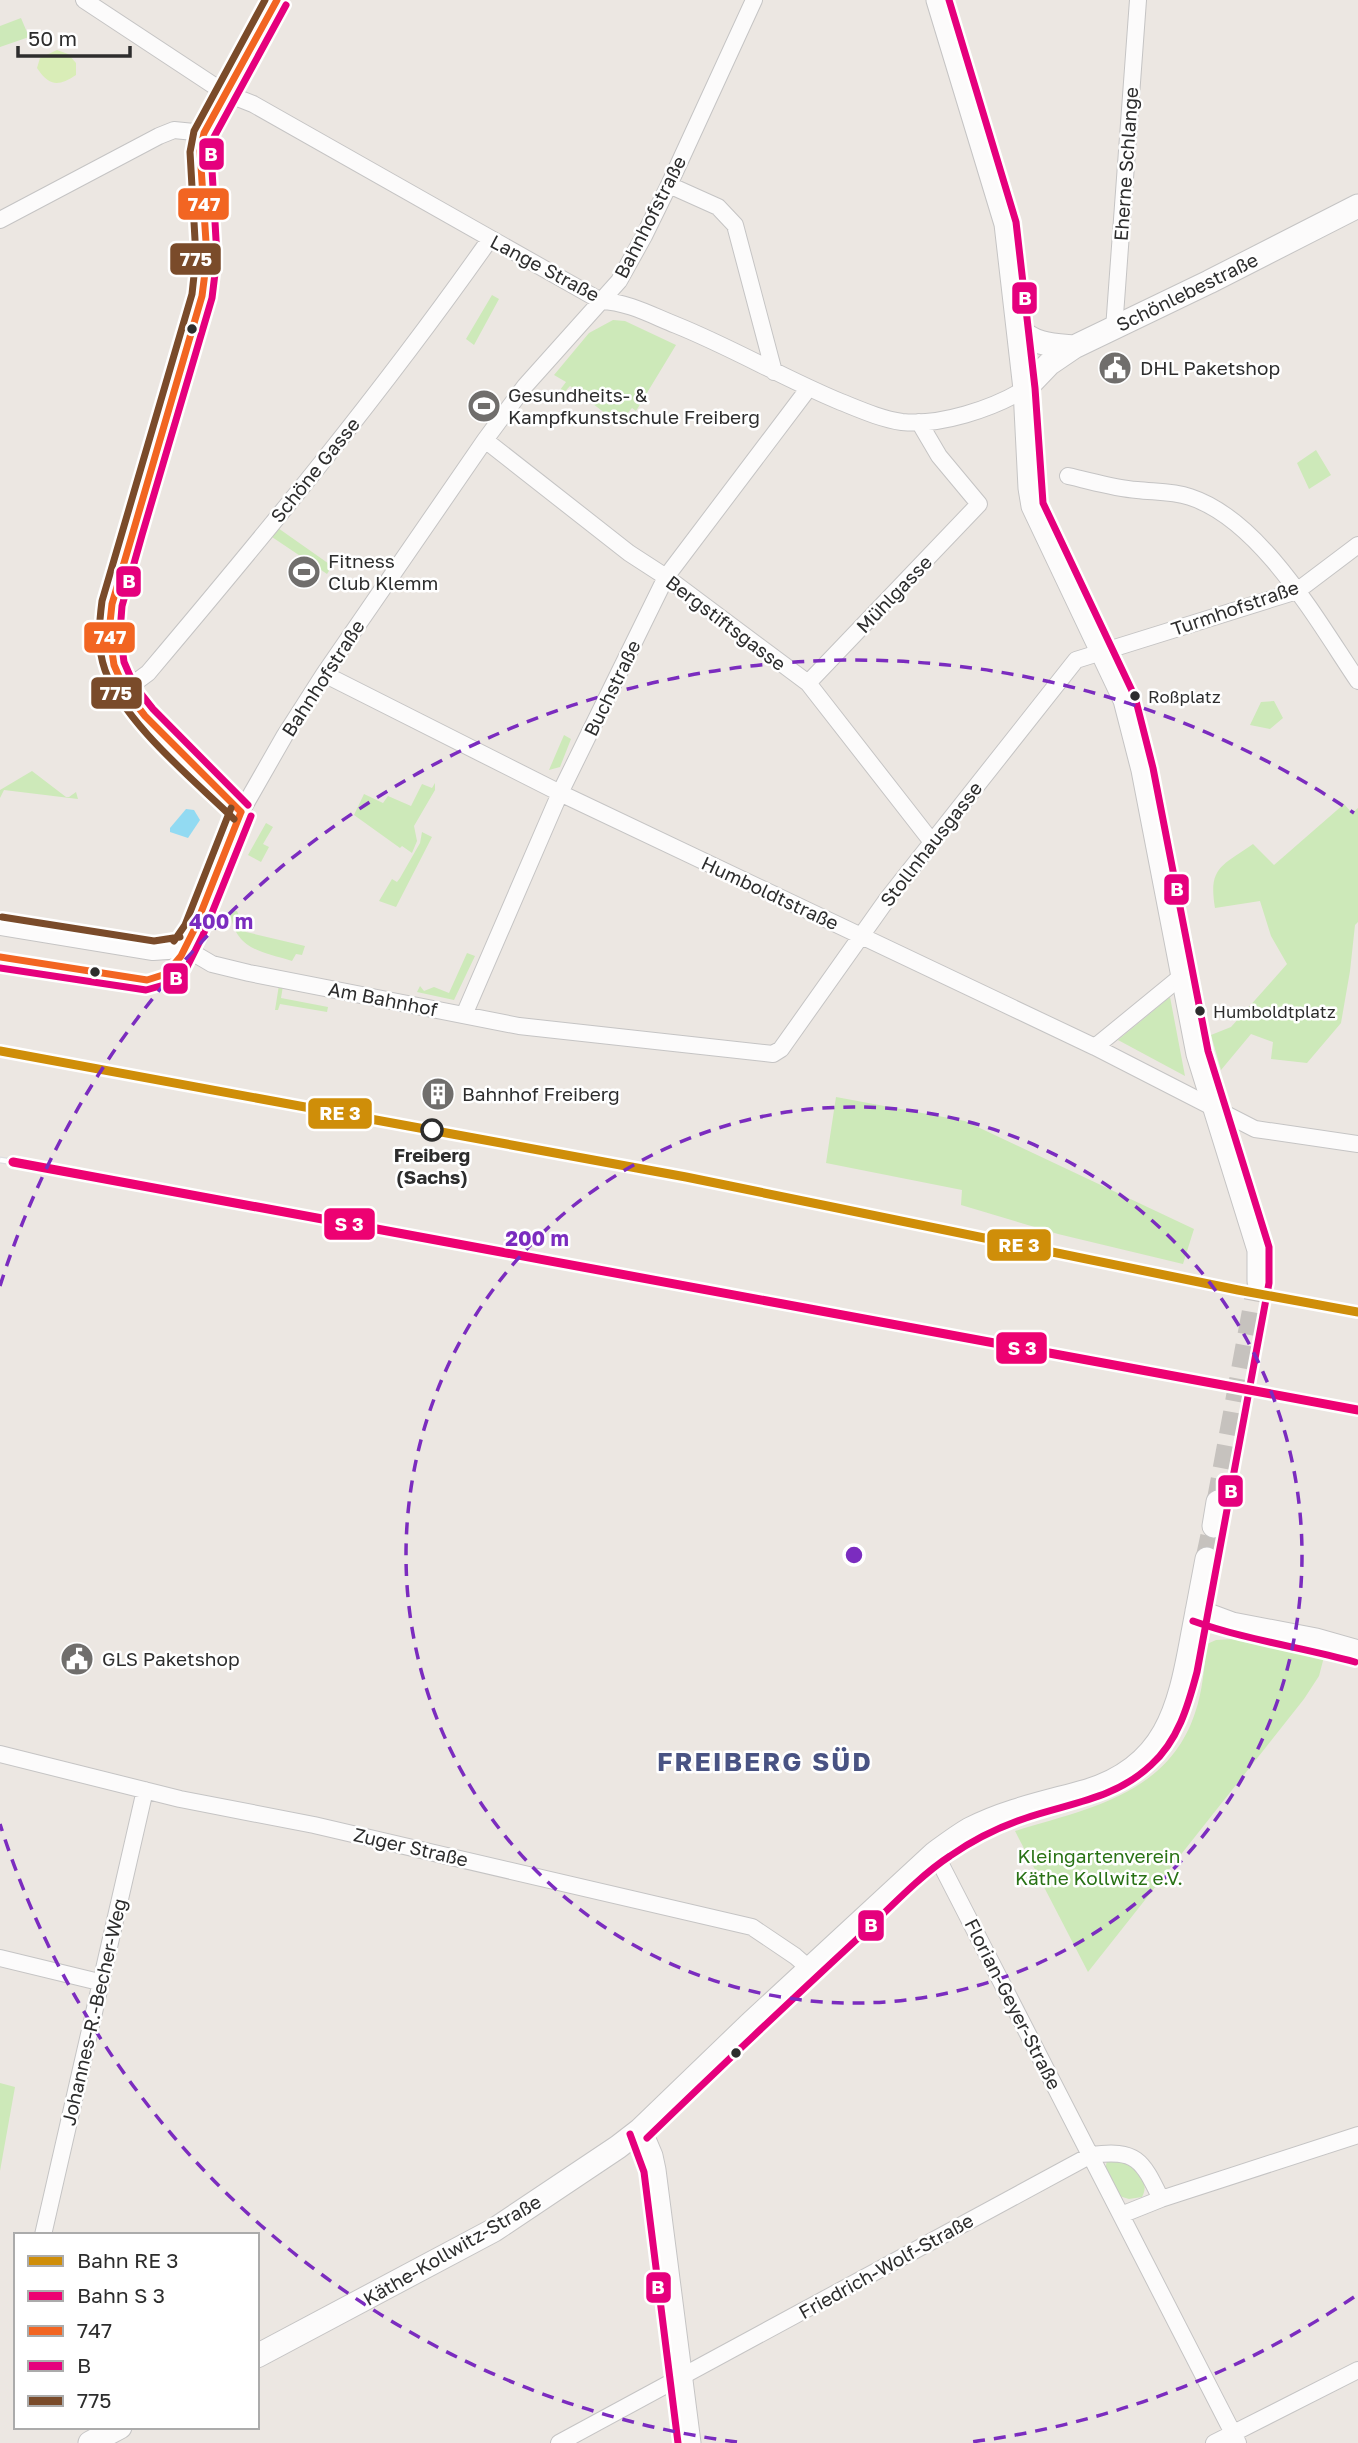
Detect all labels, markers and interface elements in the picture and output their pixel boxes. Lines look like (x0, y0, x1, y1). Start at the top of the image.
scale bar (18, 14, 130, 58)
text: 50 m (28, 25, 77, 51)
street label: Eherne Schlange (1109, 86, 1142, 242)
line badge: B (198, 137, 225, 171)
text: B (204, 142, 218, 165)
street label: Bahnhofstraße (609, 152, 690, 282)
line badge: 747 (177, 187, 230, 221)
text: 747 (188, 192, 220, 215)
street label: Lange Straße (487, 229, 604, 306)
line badge: 775 (169, 242, 222, 276)
text: 775 (180, 247, 212, 270)
street label: Schönlebestraße (1112, 247, 1261, 336)
line badge: B (1011, 281, 1038, 315)
text: B (1018, 286, 1032, 309)
unlabelled marker (185, 322, 199, 336)
public building icon: DHL Paketshop (1096, 349, 1134, 387)
place label: DHL Paketshop (1140, 356, 1280, 379)
place label: Gesundheits- & Kampfkunstschule Freiberg (508, 383, 760, 428)
sports icon: Gesundheits- & Kampfkunstschule Freiberg (465, 387, 503, 425)
street label: Schöne Gasse (265, 413, 364, 527)
place label: Fitness Club Klemm (328, 549, 438, 594)
street label: Mühlgasse (851, 550, 936, 637)
sports icon: Fitness Club Klemm (285, 553, 323, 591)
line badge: B (115, 565, 142, 598)
text: B (122, 569, 136, 592)
street label: Bergstiftsgasse (662, 570, 791, 675)
street label: Turmhofstraße (1168, 575, 1302, 640)
street label: Bahnhofstraße (276, 615, 369, 740)
line badge: 747 (83, 621, 136, 654)
text: 747 (94, 625, 126, 648)
street label: Buchstraße (578, 636, 645, 740)
line badge: 775 (90, 676, 143, 710)
text: 775 (100, 681, 132, 704)
place label: Roßplatz (1148, 686, 1221, 707)
marker: Roßplatz (1128, 689, 1142, 703)
street label: Stollnhausgasse (875, 777, 987, 911)
street label: Humboldtstraße (698, 851, 842, 934)
line badge: B (1163, 873, 1190, 906)
text: B (1170, 877, 1184, 900)
text: 400 m (189, 908, 253, 934)
line badge: B (162, 962, 189, 995)
unlabelled marker (88, 965, 102, 979)
text: B (169, 966, 183, 989)
street label: Am Bahnhof (326, 977, 440, 1020)
place label: Humboldtplatz (1213, 1001, 1336, 1022)
marker: Humboldtplatz (1193, 1004, 1207, 1018)
building icon: Bahnhof Freiberg (419, 1075, 457, 1113)
place label: Bahnhof Freiberg (462, 1082, 620, 1105)
line badge: RE 3 (307, 1097, 373, 1130)
text: RE 3 (319, 1101, 361, 1124)
marker: Freiberg (Sachs) (421, 1119, 443, 1141)
place label: Freiberg (Sachs) (394, 1143, 470, 1188)
line badge: S 3 (323, 1207, 376, 1241)
text: S 3 (334, 1212, 364, 1235)
text: 200 m (505, 1225, 569, 1251)
line badge: RE 3 (986, 1228, 1052, 1262)
text: RE 3 (998, 1233, 1040, 1256)
line badge: S 3 (995, 1331, 1048, 1365)
text: S 3 (1007, 1336, 1037, 1359)
line badge: B (1217, 1474, 1244, 1508)
text: B (1224, 1479, 1238, 1502)
centre of rings (842, 1543, 866, 1567)
public building icon: GLS Paketshop (58, 1640, 96, 1678)
place label: GLS Paketshop (102, 1647, 240, 1670)
district label: FREIBERG SÜD (657, 1746, 873, 1777)
street label: Zuger Straße (352, 1822, 471, 1871)
park label: Kleingartenverein Käthe Kollwitz e.V. (1015, 1844, 1183, 1889)
street label: Johannes-R.-Becher-Weg (56, 1896, 131, 2128)
line badge: B (857, 1909, 885, 1942)
text: B (864, 1913, 878, 1936)
street label: Florian-Geyer-Straße (960, 1914, 1067, 2093)
unlabelled marker (729, 2046, 743, 2060)
street label: Käthe-Kollwitz-Straße (359, 2189, 545, 2310)
street label: Friedrich-Wolf-Straße (794, 2208, 977, 2323)
legend (14, 2233, 259, 2429)
text: Bahn RE 3 (77, 2247, 179, 2273)
line badge: B (645, 2271, 672, 2304)
text: B (651, 2275, 665, 2298)
text: Bahn S 3 (77, 2282, 165, 2308)
text: 747 (77, 2317, 112, 2343)
text: B (77, 2352, 91, 2378)
text: 775 (77, 2387, 111, 2413)

